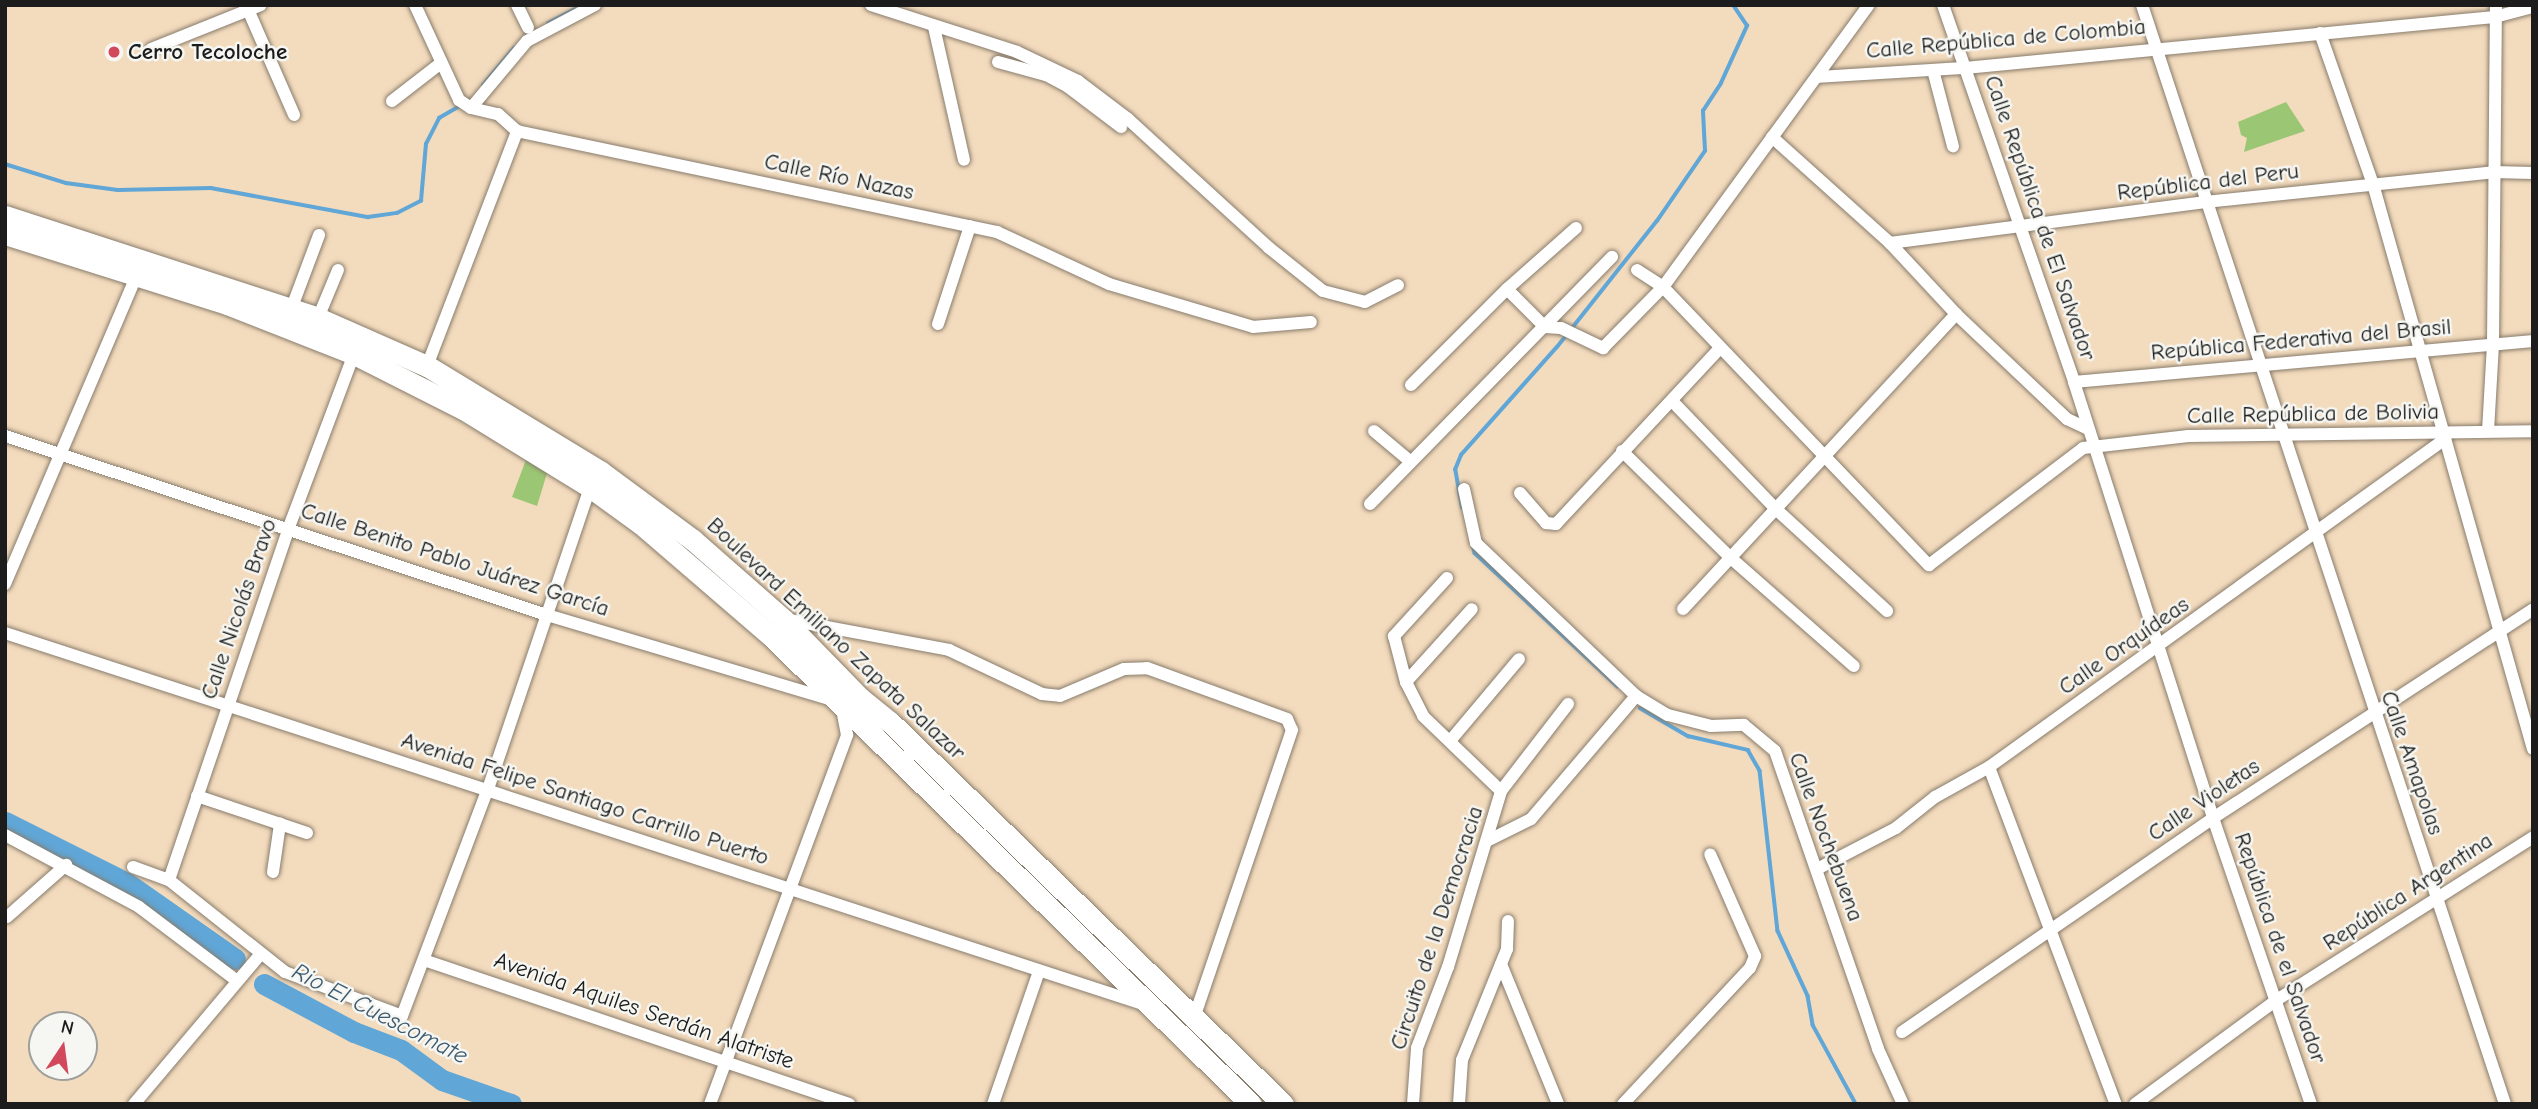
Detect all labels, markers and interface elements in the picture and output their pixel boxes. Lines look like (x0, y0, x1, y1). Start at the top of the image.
street label: Calle República de Colombia (1865, 13, 2147, 65)
place label: Cerro Tecoloche (128, 38, 287, 66)
marker: Cerro Tecoloche (106, 44, 122, 60)
street label: Calle República de El Salvador (1978, 72, 2102, 364)
street label: Calle Río Nazas (762, 148, 916, 206)
street label: República del Peru (2116, 157, 2300, 207)
street label: República Federativa del Brasil (2150, 313, 2452, 367)
street label: Calle República de Bolivia (2187, 398, 2439, 430)
street label: Calle Benito Pablo Juárez García (297, 497, 613, 623)
street label: Boulevard Emiliano Zapata Salazar (701, 512, 971, 766)
street label: Calle Nicolás Bravo (195, 515, 283, 703)
street label: Calle Orquídeas (2053, 591, 2195, 701)
street label: Calle Amapolas (2374, 687, 2450, 839)
street label: Avenida Felipe Santiago Carrillo Puerto (398, 726, 772, 872)
street label: Calle Nochebuena (1783, 749, 1869, 925)
street label: Calle Violetas (2143, 753, 2265, 847)
street label: Circuito de la Democracia (1385, 803, 1489, 1053)
street label: República Argentina (2318, 827, 2498, 957)
street label: República de el Salvador (2228, 829, 2332, 1067)
street label: Avenida Aquiles Serdán Alatriste (491, 947, 797, 1075)
water label: Rio El Cuescomate (287, 957, 473, 1071)
north arrow (28, 1011, 98, 1081)
text: N (59, 1015, 76, 1040)

